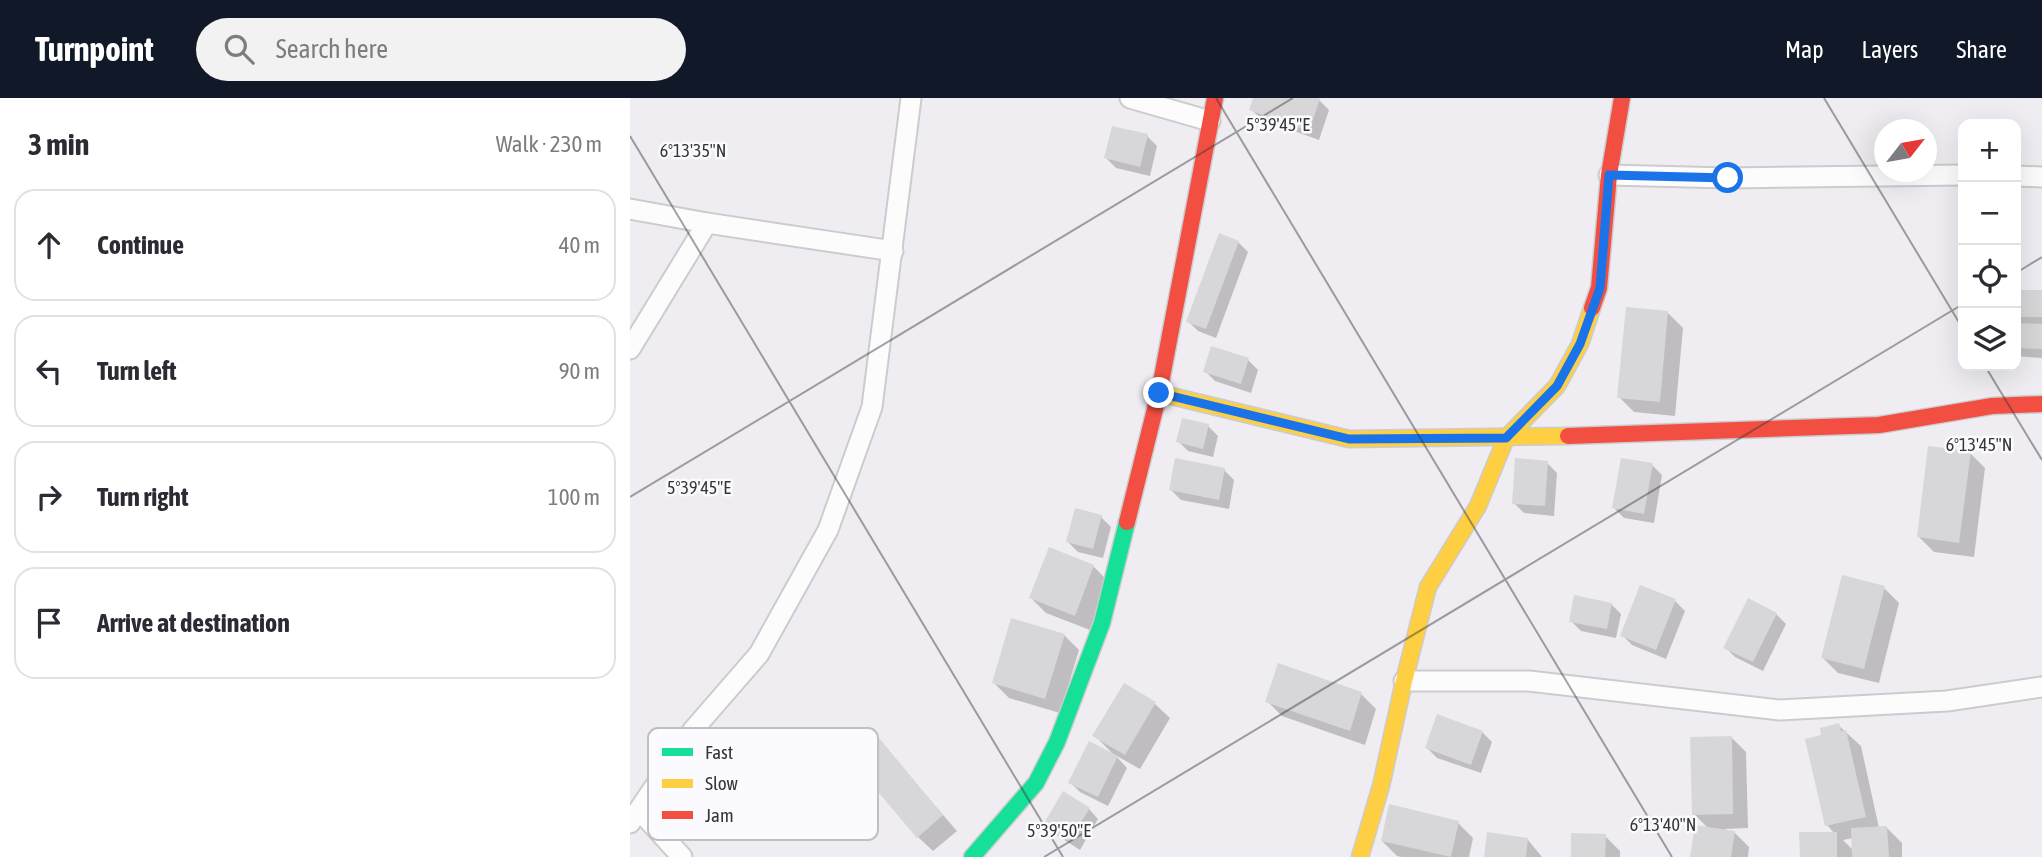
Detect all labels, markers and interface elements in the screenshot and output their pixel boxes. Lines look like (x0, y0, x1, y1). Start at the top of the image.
search box (196, 18, 686, 81)
text: Turnpoint (35, 30, 154, 68)
icon: search (220, 30, 258, 68)
text: Search here (276, 34, 388, 64)
text: Map (1785, 36, 1824, 63)
text: Layers (1862, 36, 1918, 63)
text: Share (1956, 36, 2007, 63)
text: 5°39'45"E (1246, 114, 1310, 135)
north arrow (1874, 119, 1937, 182)
map controls (1958, 119, 2021, 371)
button: + (1958, 119, 2021, 182)
text: 3 min (28, 127, 89, 161)
text: Walk · 230 m (496, 131, 602, 157)
text: 6°13'35"N (660, 140, 726, 161)
route start (1712, 162, 1743, 193)
button: − (1958, 182, 2021, 245)
icon: ahead (30, 226, 68, 264)
text: Continue (97, 230, 184, 260)
text: 40 m (559, 232, 600, 258)
button: locate (1958, 245, 2021, 308)
button: layers (1958, 308, 2021, 371)
icon: left (30, 352, 68, 390)
text: Turn left (97, 356, 177, 386)
text: 90 m (559, 358, 600, 384)
route end (1143, 377, 1174, 408)
text: 6°13'45"N (1946, 434, 2012, 455)
text: 5°39'45"E (667, 477, 731, 498)
icon: right (30, 478, 68, 516)
text: Turn right (97, 482, 188, 512)
text: 100 m (548, 484, 600, 510)
icon: arrive (30, 604, 68, 642)
text: Arrive at destination (97, 608, 290, 638)
legend (648, 728, 878, 840)
text: Fast (705, 741, 733, 763)
text: Slow (705, 772, 739, 794)
text: Jam (705, 804, 734, 826)
text: 6°13'40"N (1630, 814, 1696, 835)
text: 5°39'50"E (1027, 820, 1091, 841)

